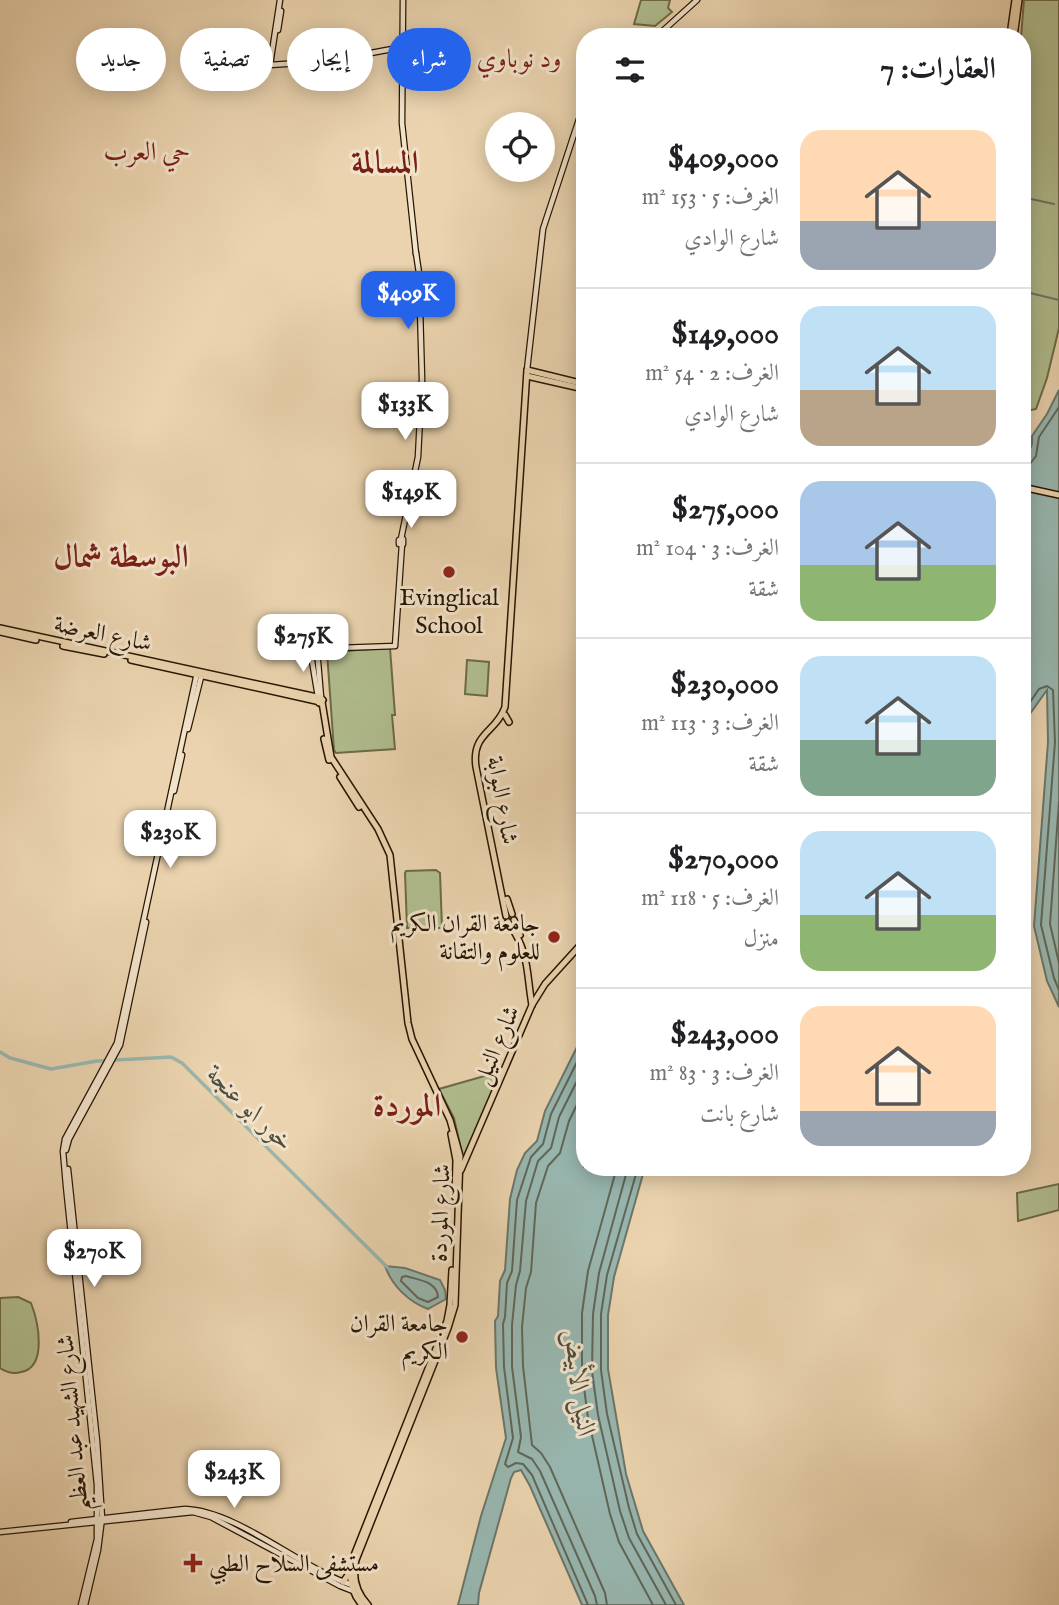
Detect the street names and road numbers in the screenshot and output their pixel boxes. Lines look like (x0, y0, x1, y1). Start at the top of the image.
street label: شارع العرضة (50, 609, 154, 663)
street label: شارع البوابة (476, 754, 525, 847)
street label: شارع النيل (467, 1001, 531, 1091)
street label: شارع الموردة (424, 1163, 462, 1263)
street label: شارع الشهيد عبد العظيم (50, 1332, 104, 1513)

